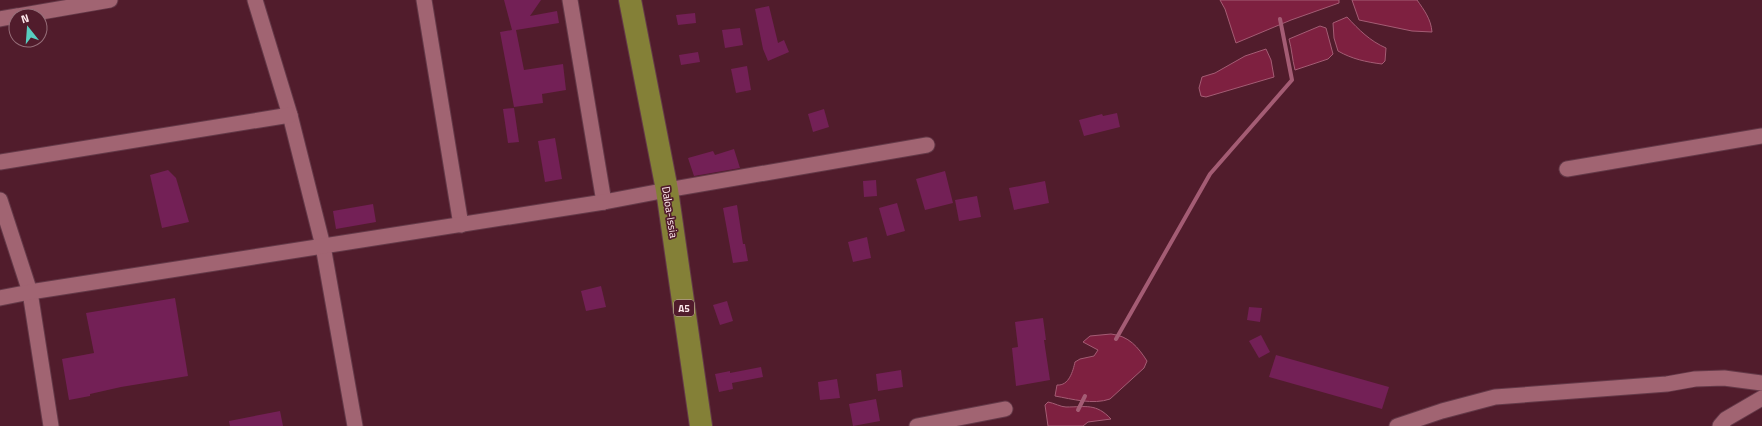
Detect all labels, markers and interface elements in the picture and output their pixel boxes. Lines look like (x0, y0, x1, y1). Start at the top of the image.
north arrow (8, 8, 48, 48)
text: N (19, 10, 31, 27)
street label: Daloa-Issia (658, 185, 682, 239)
road number: A5 (674, 300, 694, 316)

